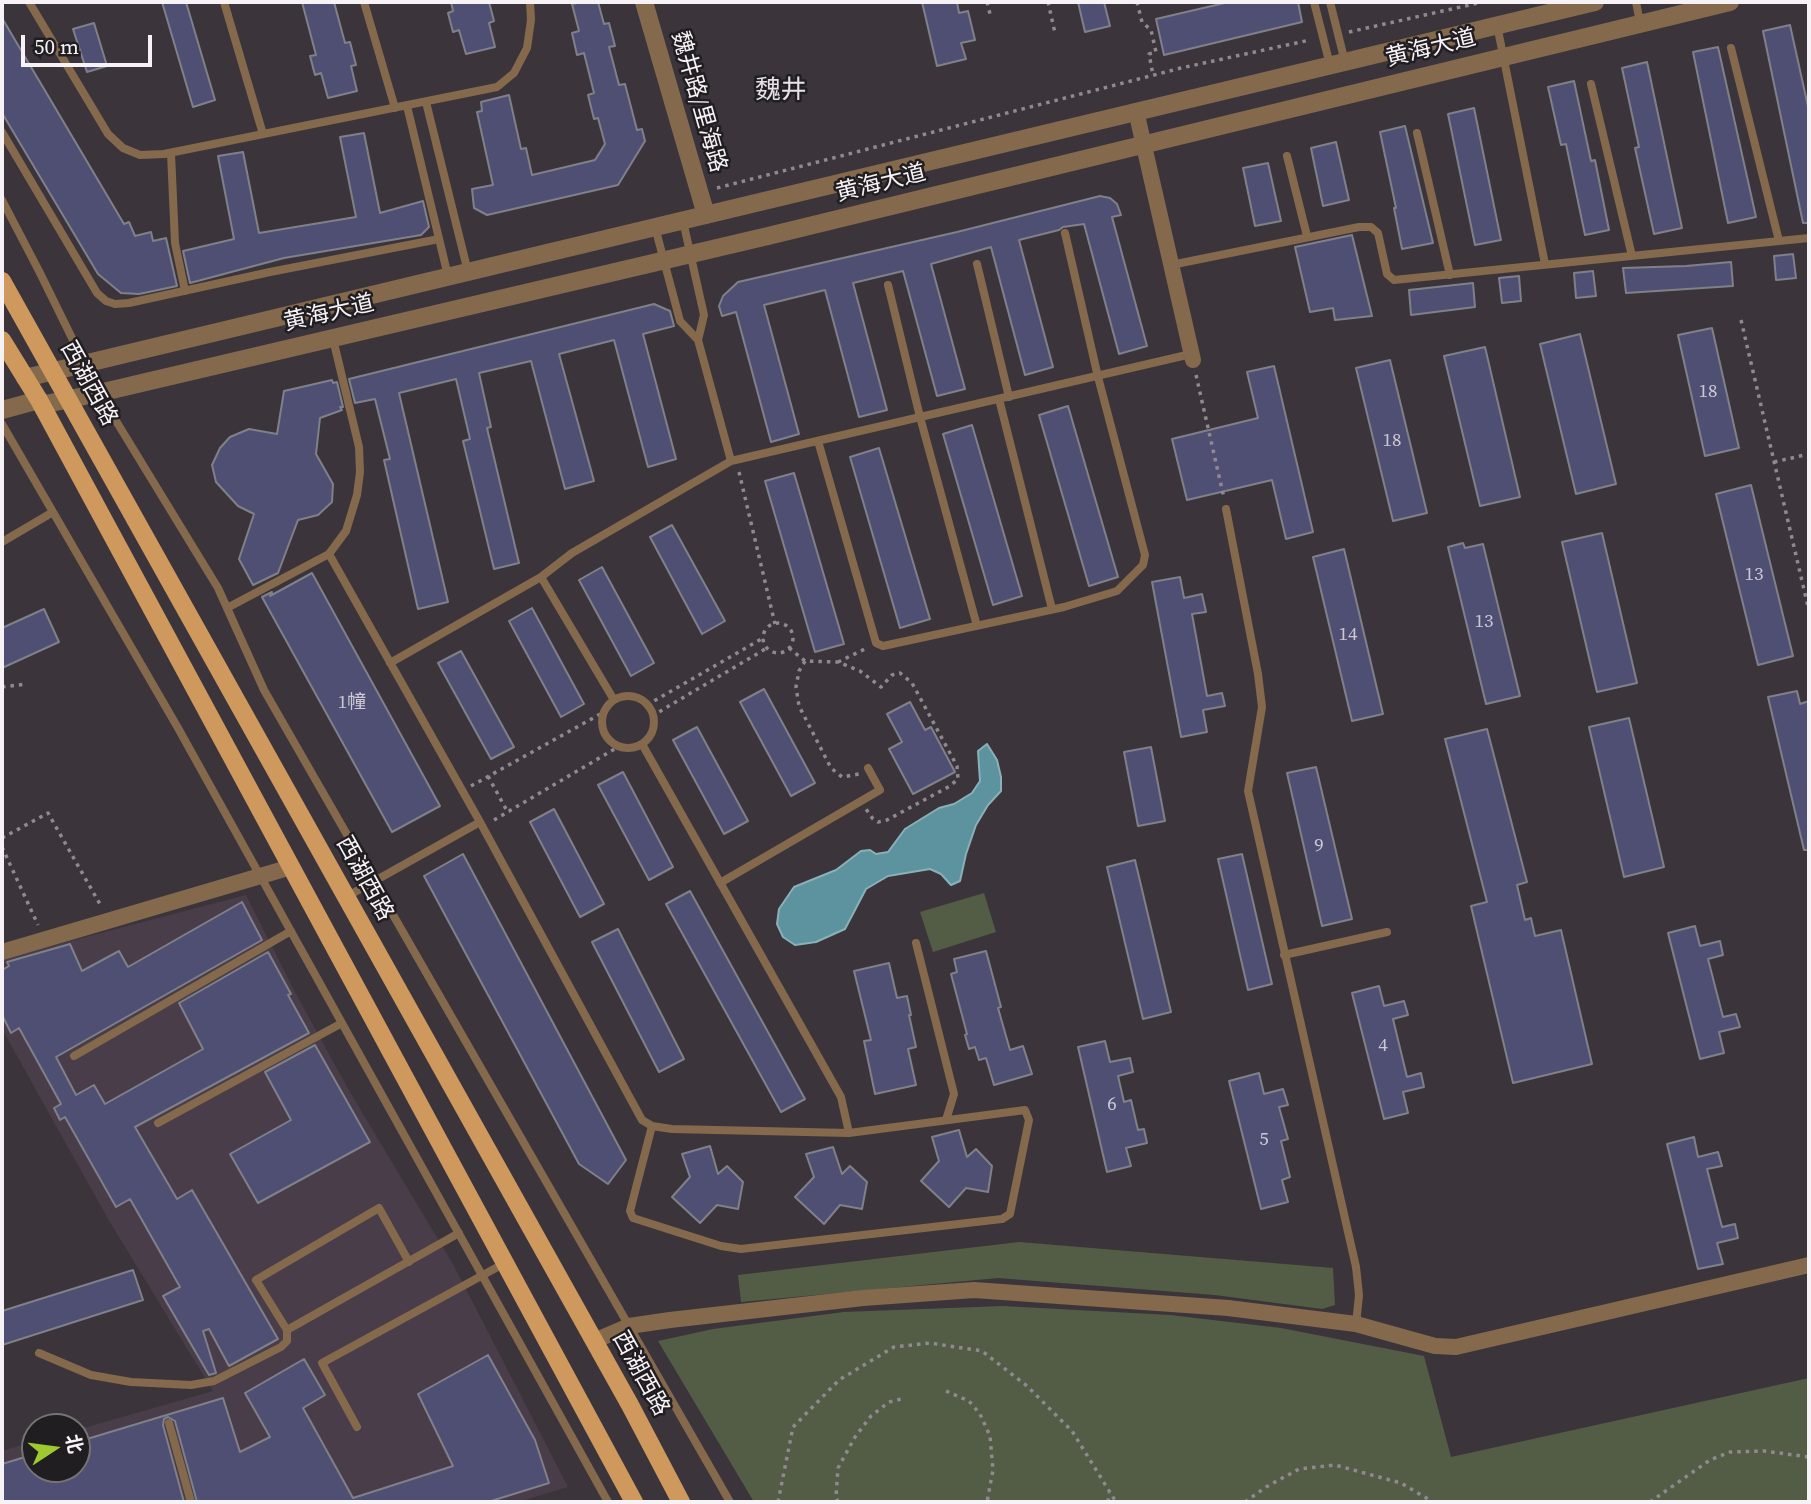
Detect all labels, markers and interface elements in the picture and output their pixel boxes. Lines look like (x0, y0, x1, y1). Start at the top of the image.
scale bar (24, 21, 156, 65)
street label: 黄海大道 (1383, 24, 1479, 74)
street label: 魏井路/里海路 (665, 28, 731, 176)
text: 50 m (34, 32, 79, 61)
district label: 魏井 (755, 75, 807, 107)
street label: 黄海大道 (833, 159, 929, 209)
street label: 黄海大道 (281, 290, 377, 338)
street label: 西湖西路 (54, 337, 122, 431)
house number: 18 (1699, 381, 1717, 403)
house number: 18 (1383, 430, 1401, 452)
house number: 13 (1745, 564, 1763, 586)
house number: 13 (1475, 611, 1493, 633)
house number: 14 (1339, 624, 1357, 646)
house number: 1幢 (338, 692, 366, 714)
street label: 西湖西路 (330, 832, 398, 926)
house number: 9 (1314, 835, 1324, 857)
house number: 4 (1378, 1035, 1388, 1057)
house number: 6 (1107, 1094, 1117, 1116)
house number: 5 (1259, 1129, 1269, 1151)
street label: 西湖西路 (606, 1327, 674, 1421)
north arrow (21, 1413, 91, 1483)
text: 北 (60, 1432, 89, 1456)

